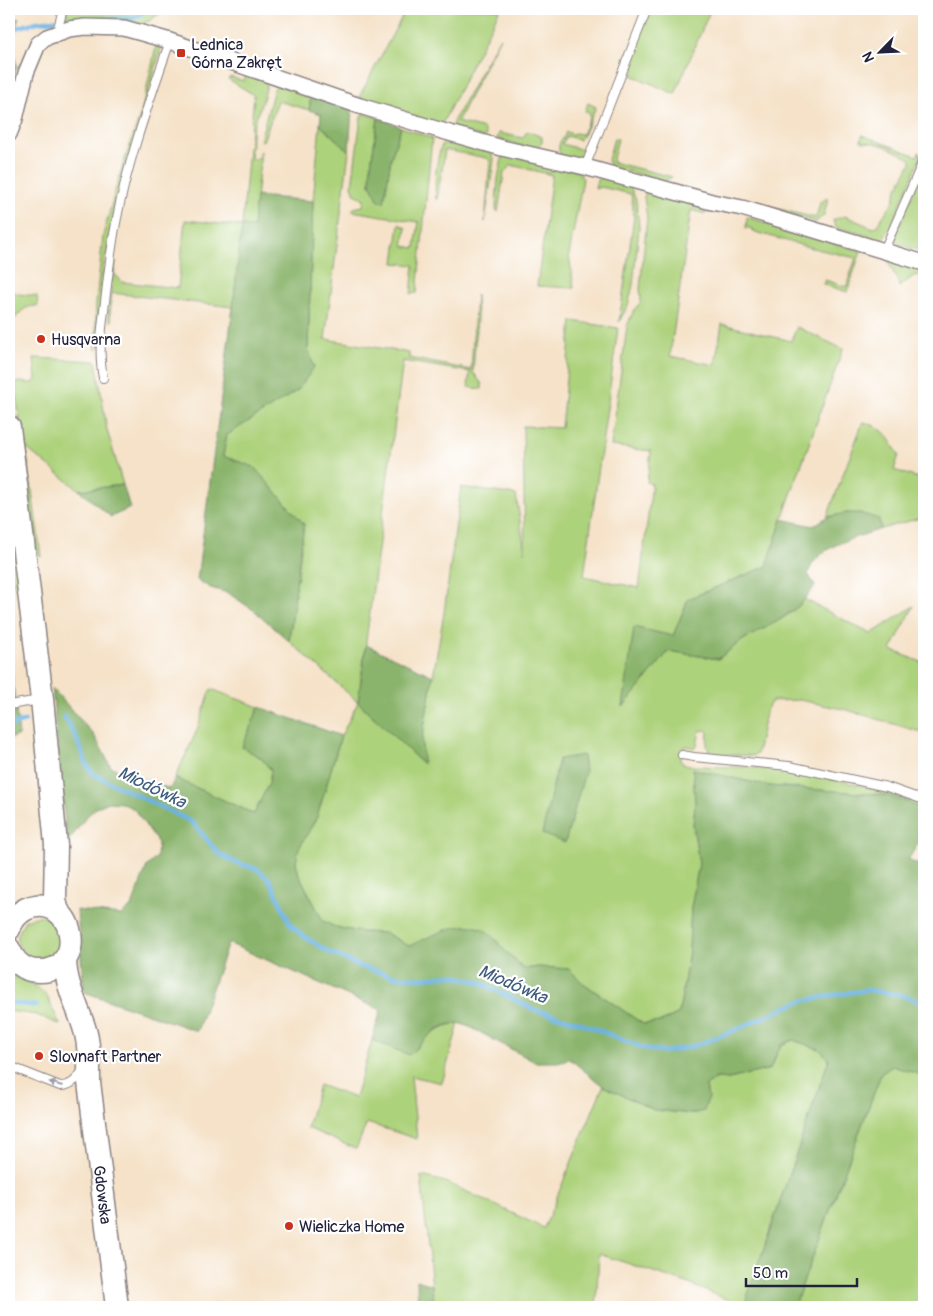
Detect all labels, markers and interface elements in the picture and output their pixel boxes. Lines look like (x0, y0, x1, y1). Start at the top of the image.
north arrow (856, 28, 906, 78)
place label: Lednica Górna Zakręt (191, 35, 282, 73)
marker: Lednica Górna Zakręt (175, 47, 187, 59)
text: N (859, 49, 878, 65)
place label: Husqvarna (51, 330, 121, 350)
marker: Husqvarna (35, 333, 47, 345)
water label: Miodówka (114, 761, 191, 814)
water label: Miodówka (475, 960, 552, 1010)
place label: Slovnaft Partner (49, 1047, 162, 1067)
marker: Slovnaft Partner (33, 1050, 45, 1062)
one-way arrow (48, 1079, 63, 1087)
street label: Gdowska (88, 1164, 116, 1225)
place label: Wieliczka Home (299, 1217, 405, 1237)
marker: Wieliczka Home (283, 1220, 295, 1232)
scale bar (746, 1256, 857, 1288)
text: 50 m (753, 1264, 788, 1283)

